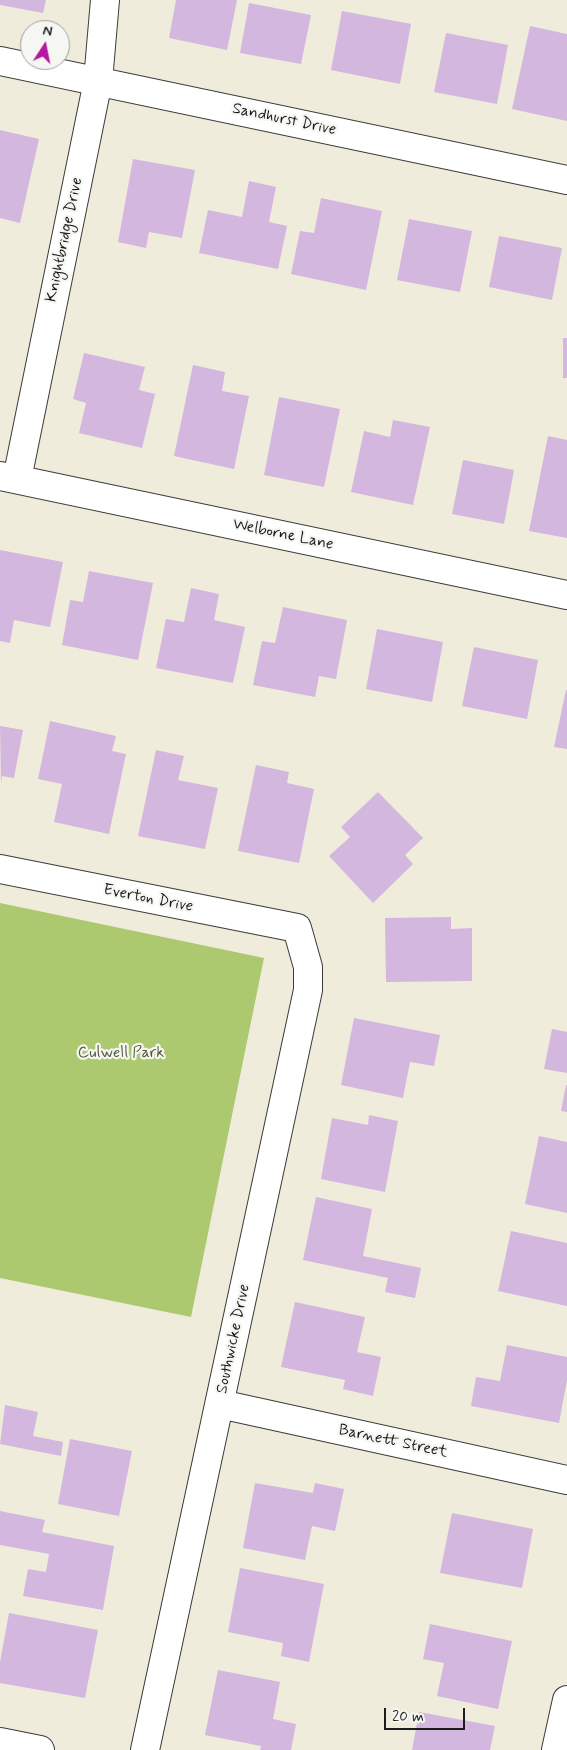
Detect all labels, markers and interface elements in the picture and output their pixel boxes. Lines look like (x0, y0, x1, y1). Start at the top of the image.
north arrow (20, 20, 70, 70)
text: N (41, 22, 54, 41)
street label: Sandhurst Drive (230, 100, 338, 140)
street label: Knightbridge Drive (42, 176, 88, 304)
street label: Welborne Lane (231, 515, 335, 555)
street label: Everton Drive (101, 881, 195, 917)
park label: Culwell Park (78, 1044, 164, 1064)
street label: Southwicke Drive (213, 1282, 255, 1396)
street label: Barnett Street (337, 1421, 449, 1463)
scale bar (387, 1698, 468, 1730)
text: 20 m (392, 1707, 424, 1727)

